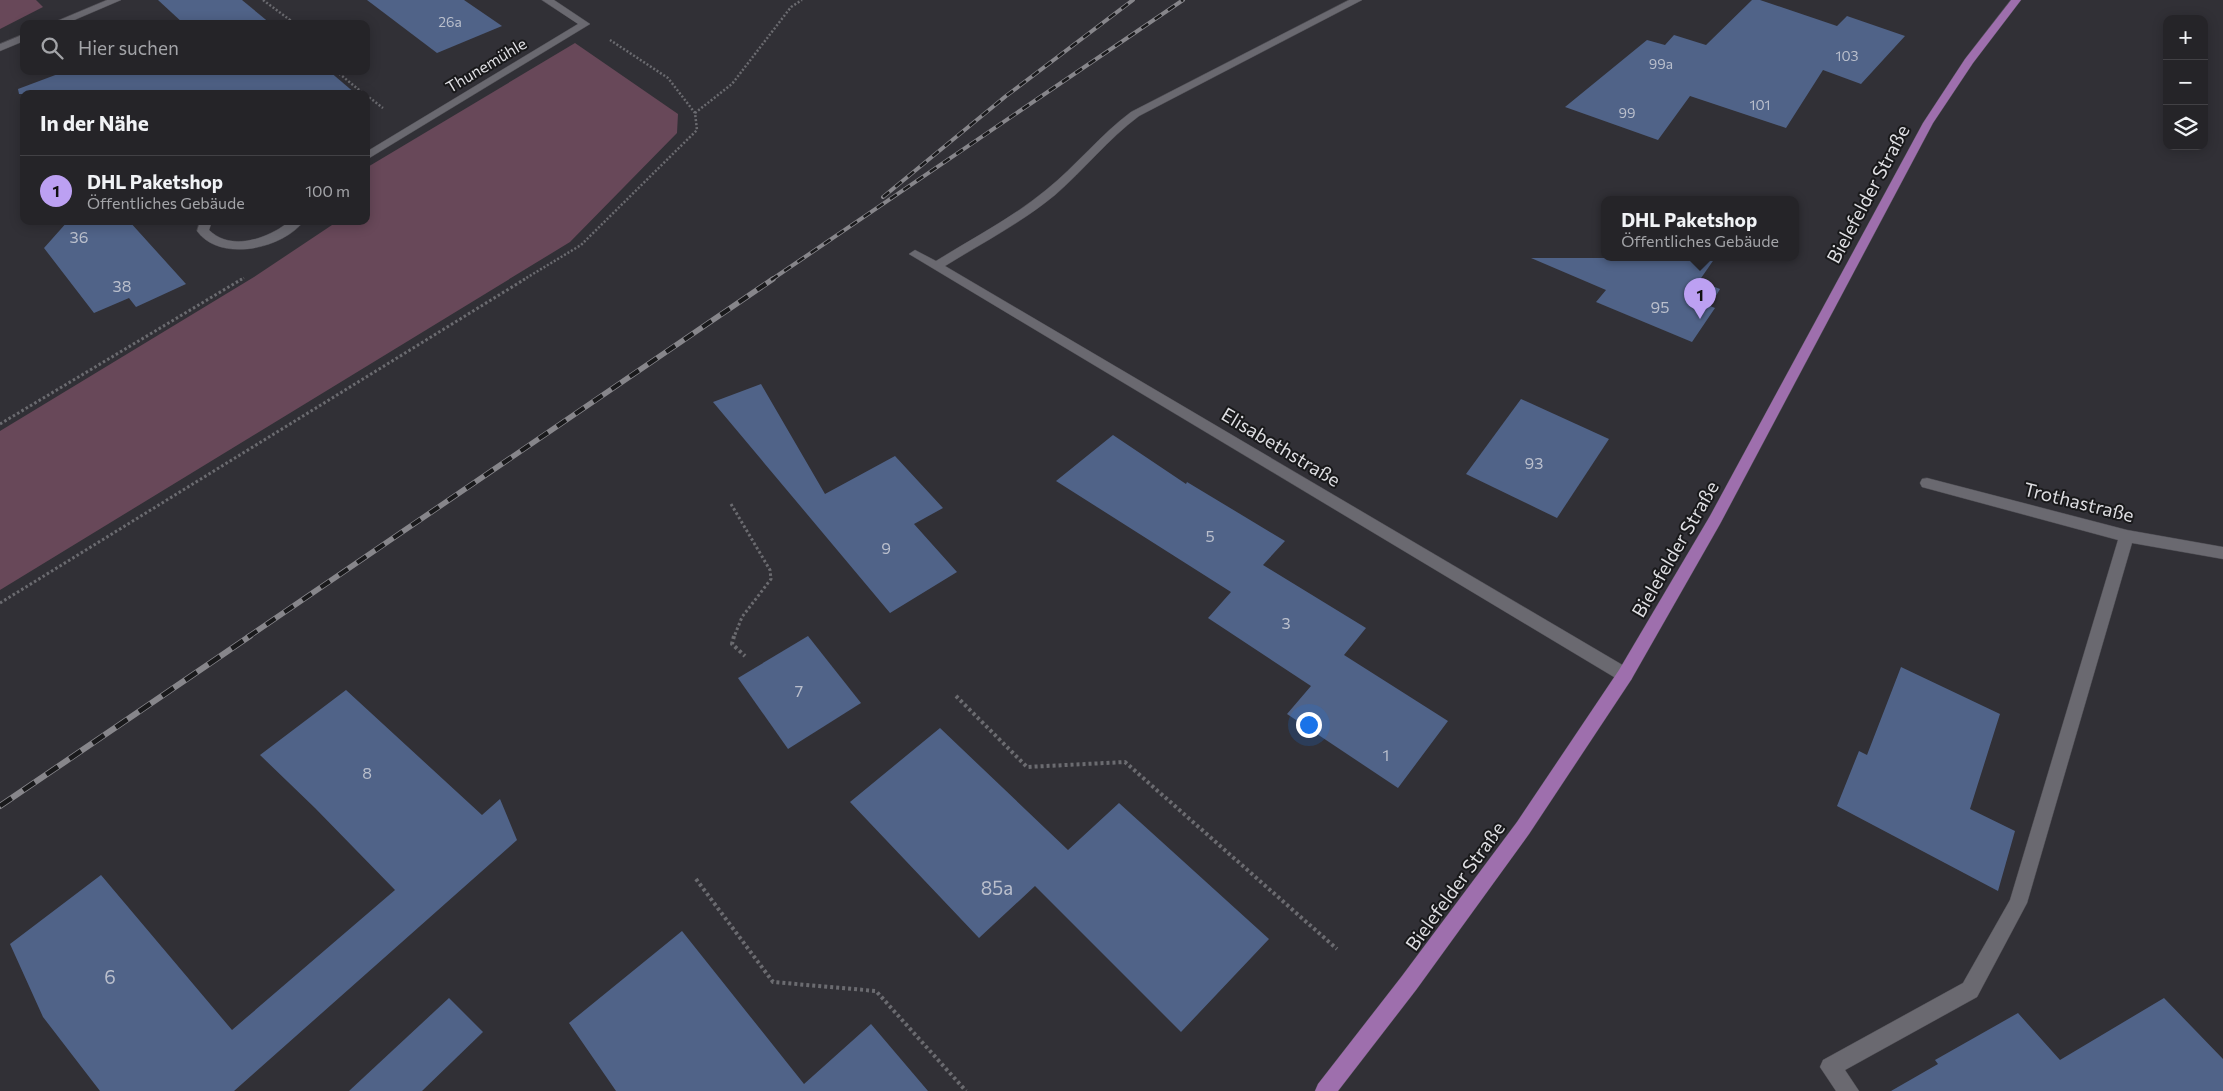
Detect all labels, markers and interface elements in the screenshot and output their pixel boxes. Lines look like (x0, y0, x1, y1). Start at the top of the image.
house number: 26a (438, 13, 462, 30)
map controls (2163, 15, 2208, 150)
button: + (2163, 15, 2208, 60)
search box (20, 20, 370, 75)
street label: Thunemühle (442, 33, 529, 96)
icon: search (38, 34, 66, 62)
text: Hier suchen (78, 36, 179, 59)
house number: 103 (1835, 47, 1859, 64)
house number: 99a (1649, 55, 1673, 72)
button: − (2163, 60, 2208, 105)
house number: 101 (1749, 96, 1771, 113)
house number: 99 (1619, 104, 1636, 121)
button: layers (2163, 105, 2208, 150)
text: In der Nähe (40, 110, 149, 135)
street label: Bielefelder Straße (1821, 121, 1914, 267)
text: DHL Paketshop (87, 170, 223, 193)
text: 1 (52, 181, 60, 200)
text: 100 m (305, 181, 350, 200)
text: Öffentliches Gebäude (87, 193, 245, 212)
popup (1601, 196, 1799, 261)
text: DHL Paketshop (1621, 208, 1757, 231)
house number: 36 (70, 227, 88, 246)
text: Öffentliches Gebäude (1621, 231, 1779, 250)
house number: 38 (113, 276, 131, 295)
pin: 1 (1684, 278, 1716, 319)
house number: 95 (1651, 297, 1669, 316)
street label: Elisabethstraße (1218, 402, 1345, 491)
house number: 93 (1525, 453, 1543, 472)
street label: Bielefelder Straße (1626, 476, 1723, 621)
street label: Trothastraße (2022, 477, 2137, 526)
house number: 5 (1205, 526, 1215, 545)
house number: 9 (881, 538, 891, 557)
house number: 3 (1281, 613, 1291, 632)
house number: 7 (795, 681, 803, 700)
your location (1296, 712, 1322, 738)
house number: 1 (1383, 745, 1389, 764)
house number: 8 (362, 763, 372, 782)
street label: Bielefelder Straße (1400, 817, 1509, 955)
house number: 85a (981, 876, 1013, 899)
house number: 6 (104, 965, 116, 988)

